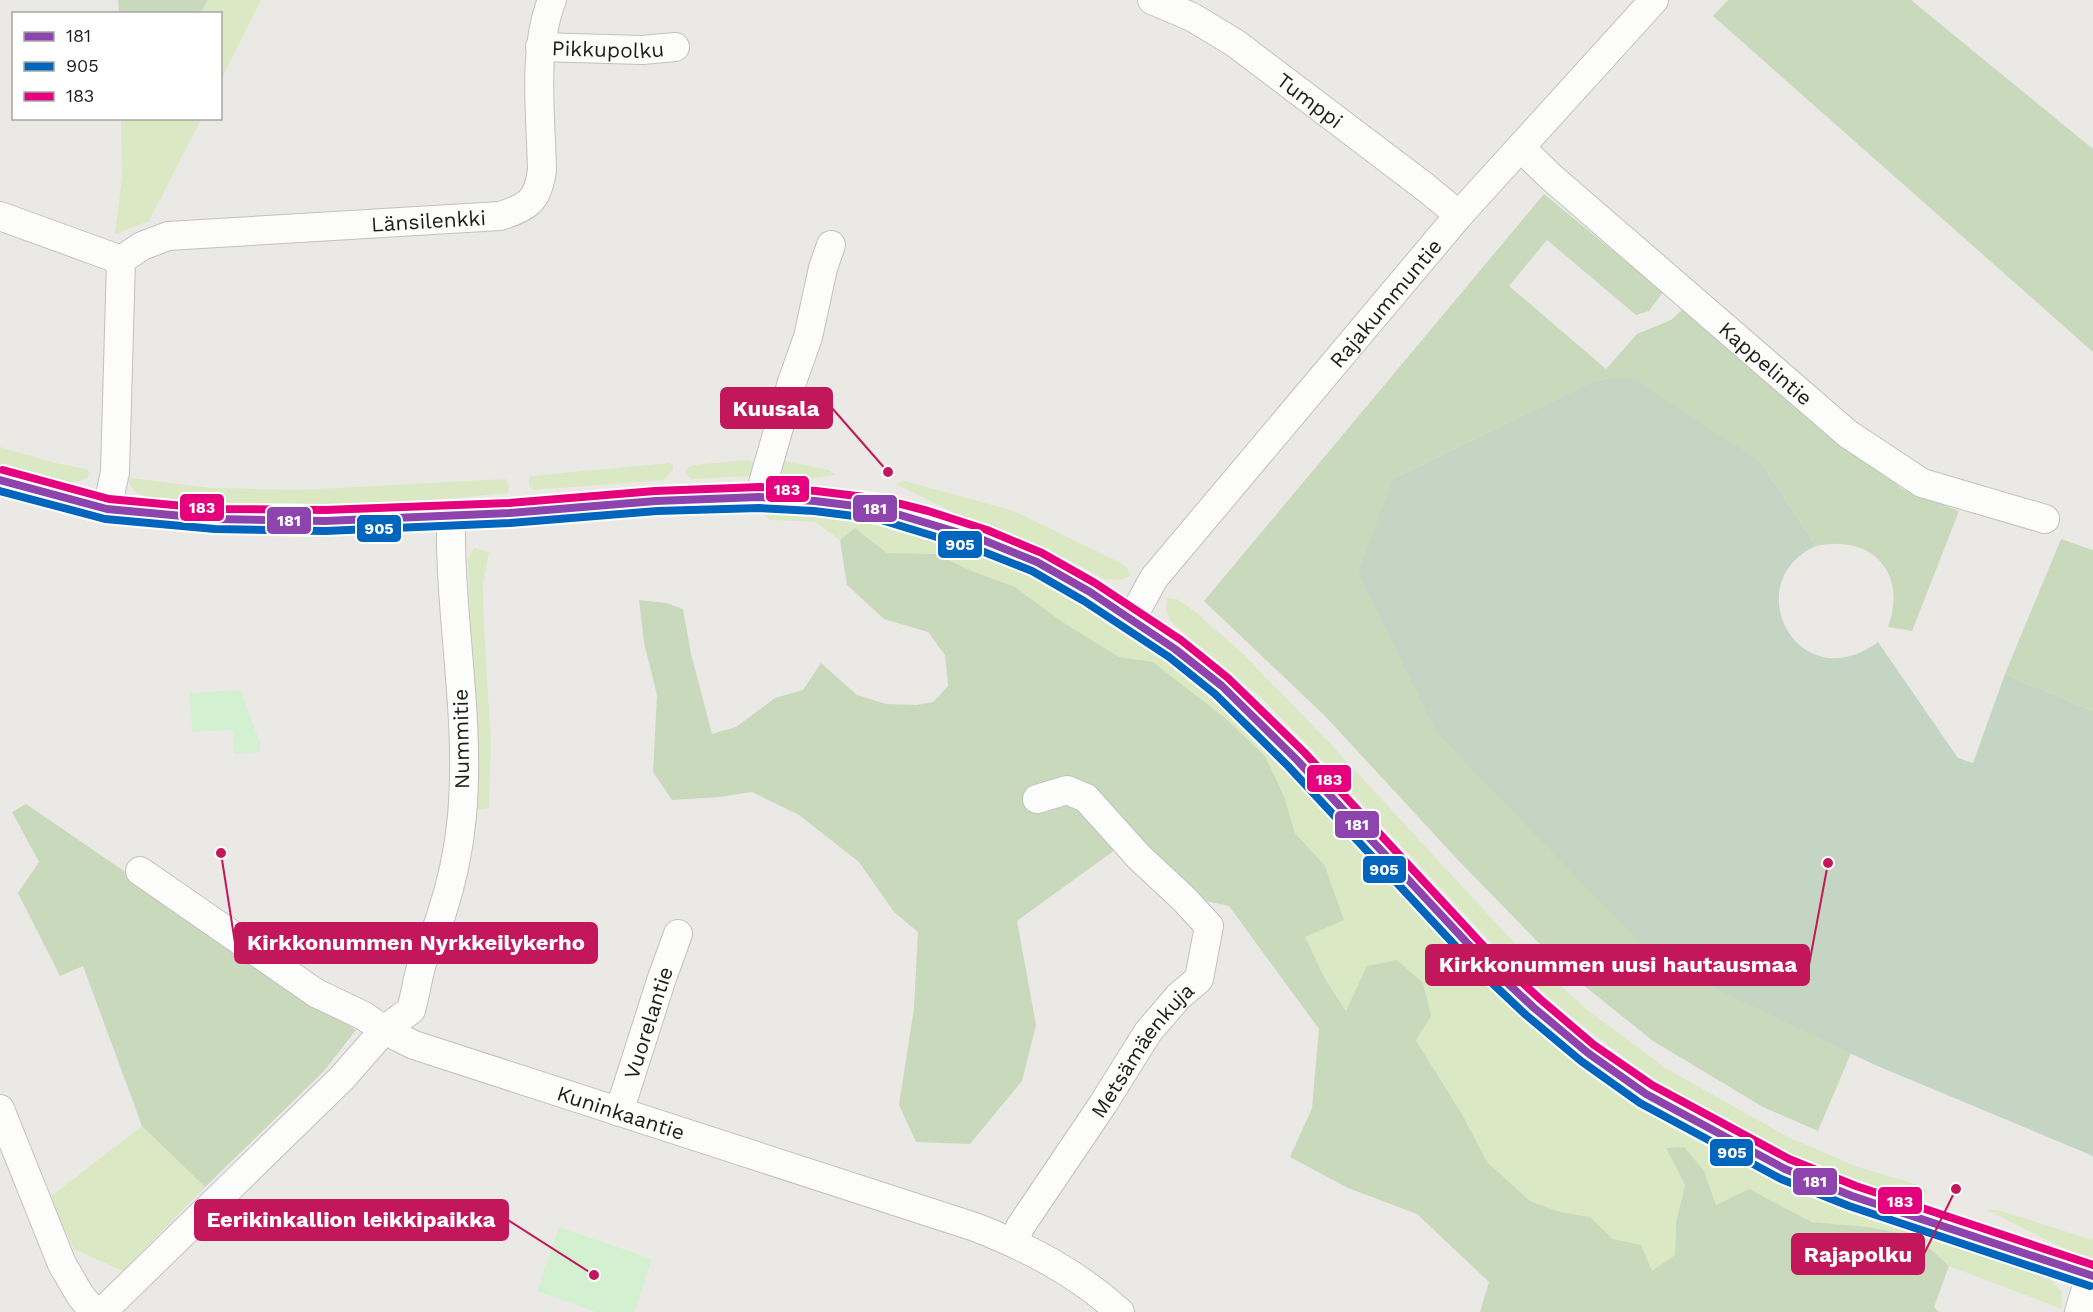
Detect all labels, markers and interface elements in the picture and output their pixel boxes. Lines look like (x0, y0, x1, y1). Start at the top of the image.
legend (12, 12, 222, 120)
text: 181 (66, 25, 91, 46)
street label: Pikkupolku (551, 35, 665, 63)
text: 905 (66, 55, 99, 76)
street label: Tumppi (1272, 67, 1348, 133)
text: 183 (66, 85, 94, 106)
street label: Länsilenkki (370, 204, 487, 236)
street label: Rajakummuntie (1324, 233, 1446, 372)
street label: Kappelintie (1714, 316, 1818, 410)
callout: Kuusala (721, 388, 832, 428)
text: Kuusala (733, 396, 820, 421)
line badge: 183 (765, 475, 810, 503)
text: 183 (774, 480, 800, 499)
line badge: 183 (179, 493, 225, 522)
line badge: 181 (852, 494, 898, 523)
text: 183 (189, 498, 215, 517)
text: 181 (863, 499, 887, 518)
line badge: 181 (266, 506, 312, 535)
text: 181 (277, 511, 301, 530)
line badge: 905 (356, 514, 402, 543)
text: 905 (364, 519, 394, 538)
line badge: 905 (937, 530, 983, 559)
text: 905 (945, 535, 975, 554)
street label: Nummitie (448, 689, 474, 789)
line badge: 183 (1306, 764, 1352, 793)
text: 183 (1316, 770, 1342, 789)
line badge: 181 (1334, 810, 1380, 839)
text: 181 (1345, 815, 1369, 834)
line badge: 905 (1362, 855, 1407, 884)
text: 905 (1369, 860, 1399, 879)
callout: Kirkkonummen Nyrkkeilykerho (235, 923, 597, 963)
text: Kirkkonummen Nyrkkeilykerho (247, 930, 585, 955)
callout: Kirkkonummen uusi hautausmaa (1426, 945, 1809, 985)
text: Kirkkonummen uusi hautausmaa (1439, 952, 1798, 977)
street label: Vuorelantie (618, 963, 678, 1082)
street label: Metsämäenkuja (1085, 977, 1199, 1122)
street label: Kuninkaantie (554, 1080, 688, 1145)
line badge: 905 (1709, 1138, 1754, 1167)
text: 905 (1717, 1143, 1747, 1162)
line badge: 181 (1792, 1167, 1838, 1196)
text: 181 (1803, 1172, 1827, 1191)
line badge: 183 (1877, 1186, 1923, 1215)
text: 183 (1887, 1192, 1913, 1211)
callout: Eerikinkallion leikkipaikka (195, 1200, 508, 1240)
text: Eerikinkallion leikkipaikka (206, 1207, 496, 1232)
callout: Rajapolku (1792, 1234, 1924, 1274)
text: Rajapolku (1804, 1242, 1912, 1267)

